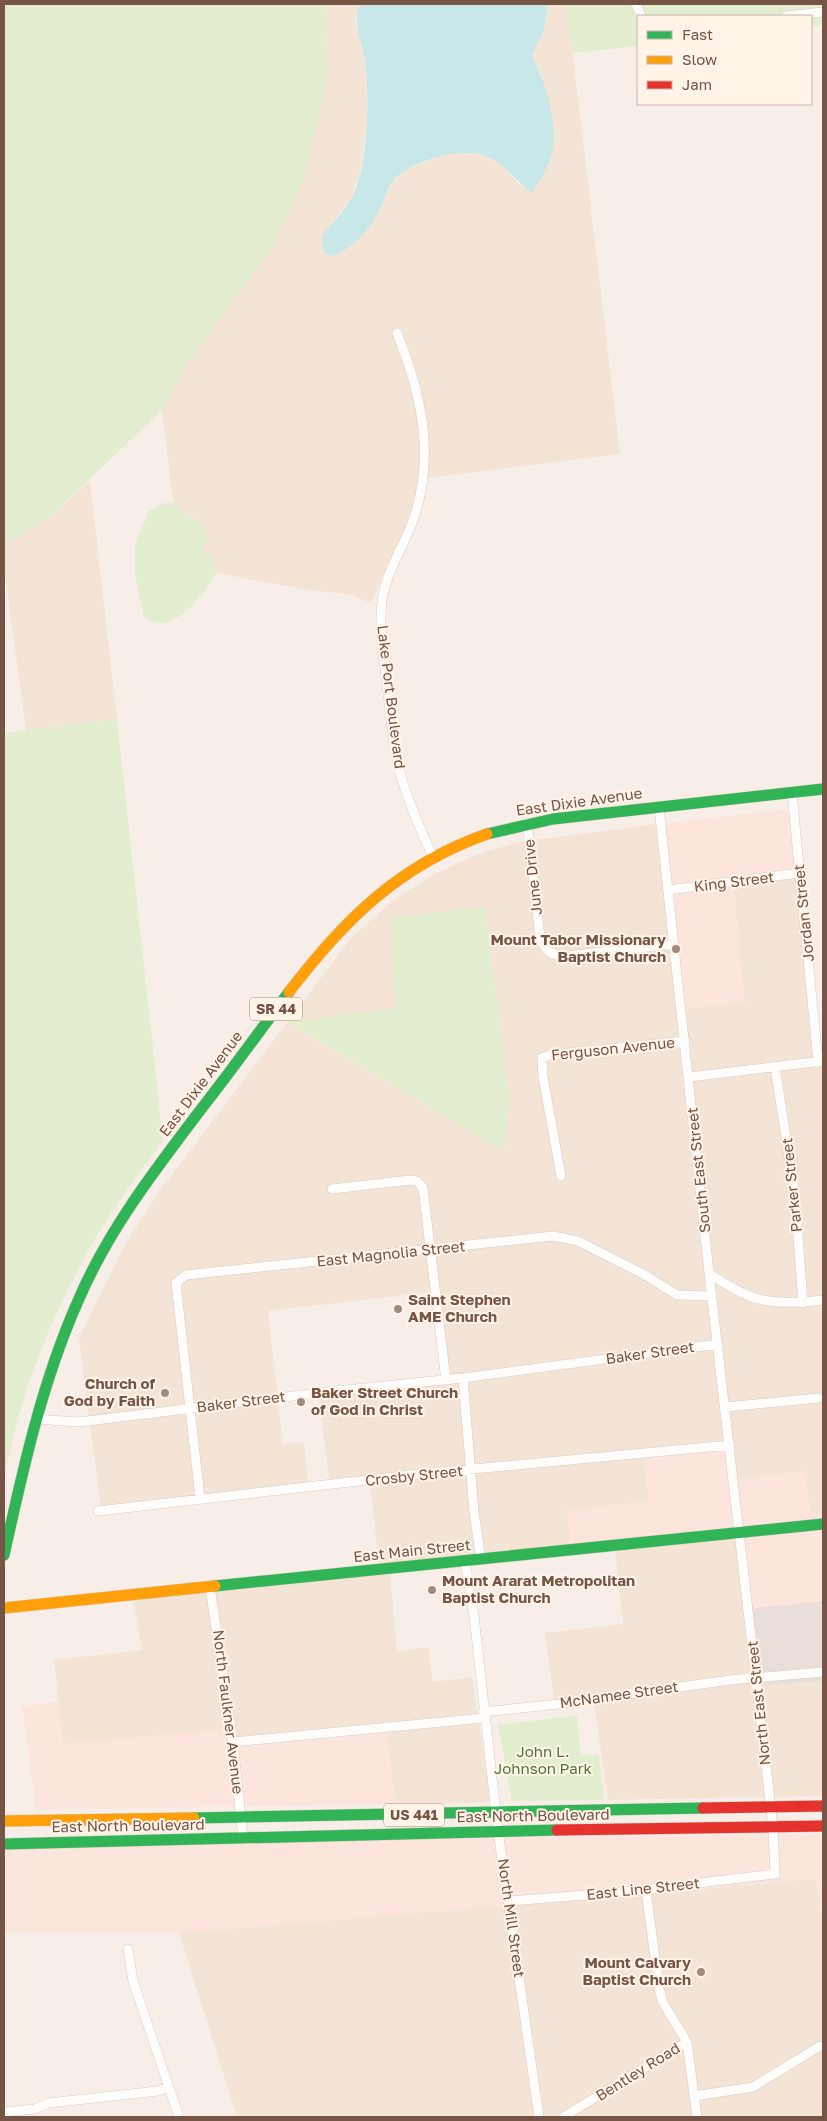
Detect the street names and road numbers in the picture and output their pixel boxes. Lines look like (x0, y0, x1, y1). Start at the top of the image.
street label: Lake Port Boulevard (374, 624, 410, 770)
street label: East Dixie Avenue (515, 783, 643, 819)
street label: June Drive (519, 838, 545, 916)
street label: Jordan Street (789, 863, 817, 963)
street label: King Street (693, 867, 775, 895)
road number: SR 44 (250, 998, 302, 1021)
street label: East Dixie Avenue (155, 1027, 246, 1140)
street label: Ferguson Avenue (550, 1033, 676, 1063)
street label: South East Street (682, 1106, 714, 1234)
street label: Parker Street (777, 1137, 805, 1233)
street label: East Magnolia Street (316, 1236, 466, 1270)
street label: Baker Street (604, 1337, 695, 1367)
street label: Baker Street (195, 1387, 286, 1415)
street label: Crosby Street (364, 1461, 464, 1489)
street label: East Main Street (352, 1535, 471, 1565)
street label: North Faulkner Avenue (210, 1629, 248, 1795)
street label: North East Street (743, 1640, 773, 1766)
street label: McNamee Street (558, 1677, 679, 1711)
road number: US 441 (384, 1804, 444, 1826)
street label: East North Boulevard (456, 1805, 610, 1825)
street label: East North Boulevard (51, 1815, 205, 1835)
street label: North Mill Street (495, 1857, 529, 1979)
street label: East Line Street (585, 1873, 700, 1903)
street label: Bentley Road (592, 2038, 683, 2104)

